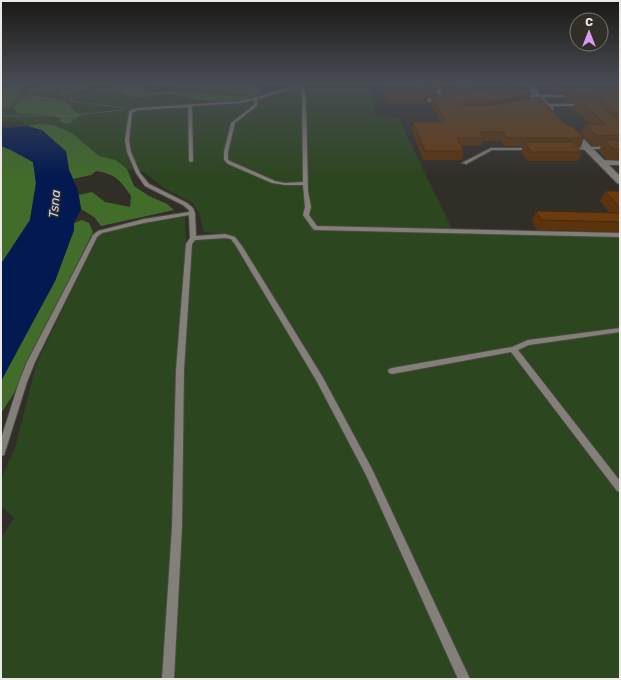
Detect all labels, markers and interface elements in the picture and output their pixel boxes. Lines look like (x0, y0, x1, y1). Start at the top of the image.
north arrow (569, 12, 609, 52)
text: С (585, 16, 593, 29)
water label: Tsna (46, 189, 63, 219)

